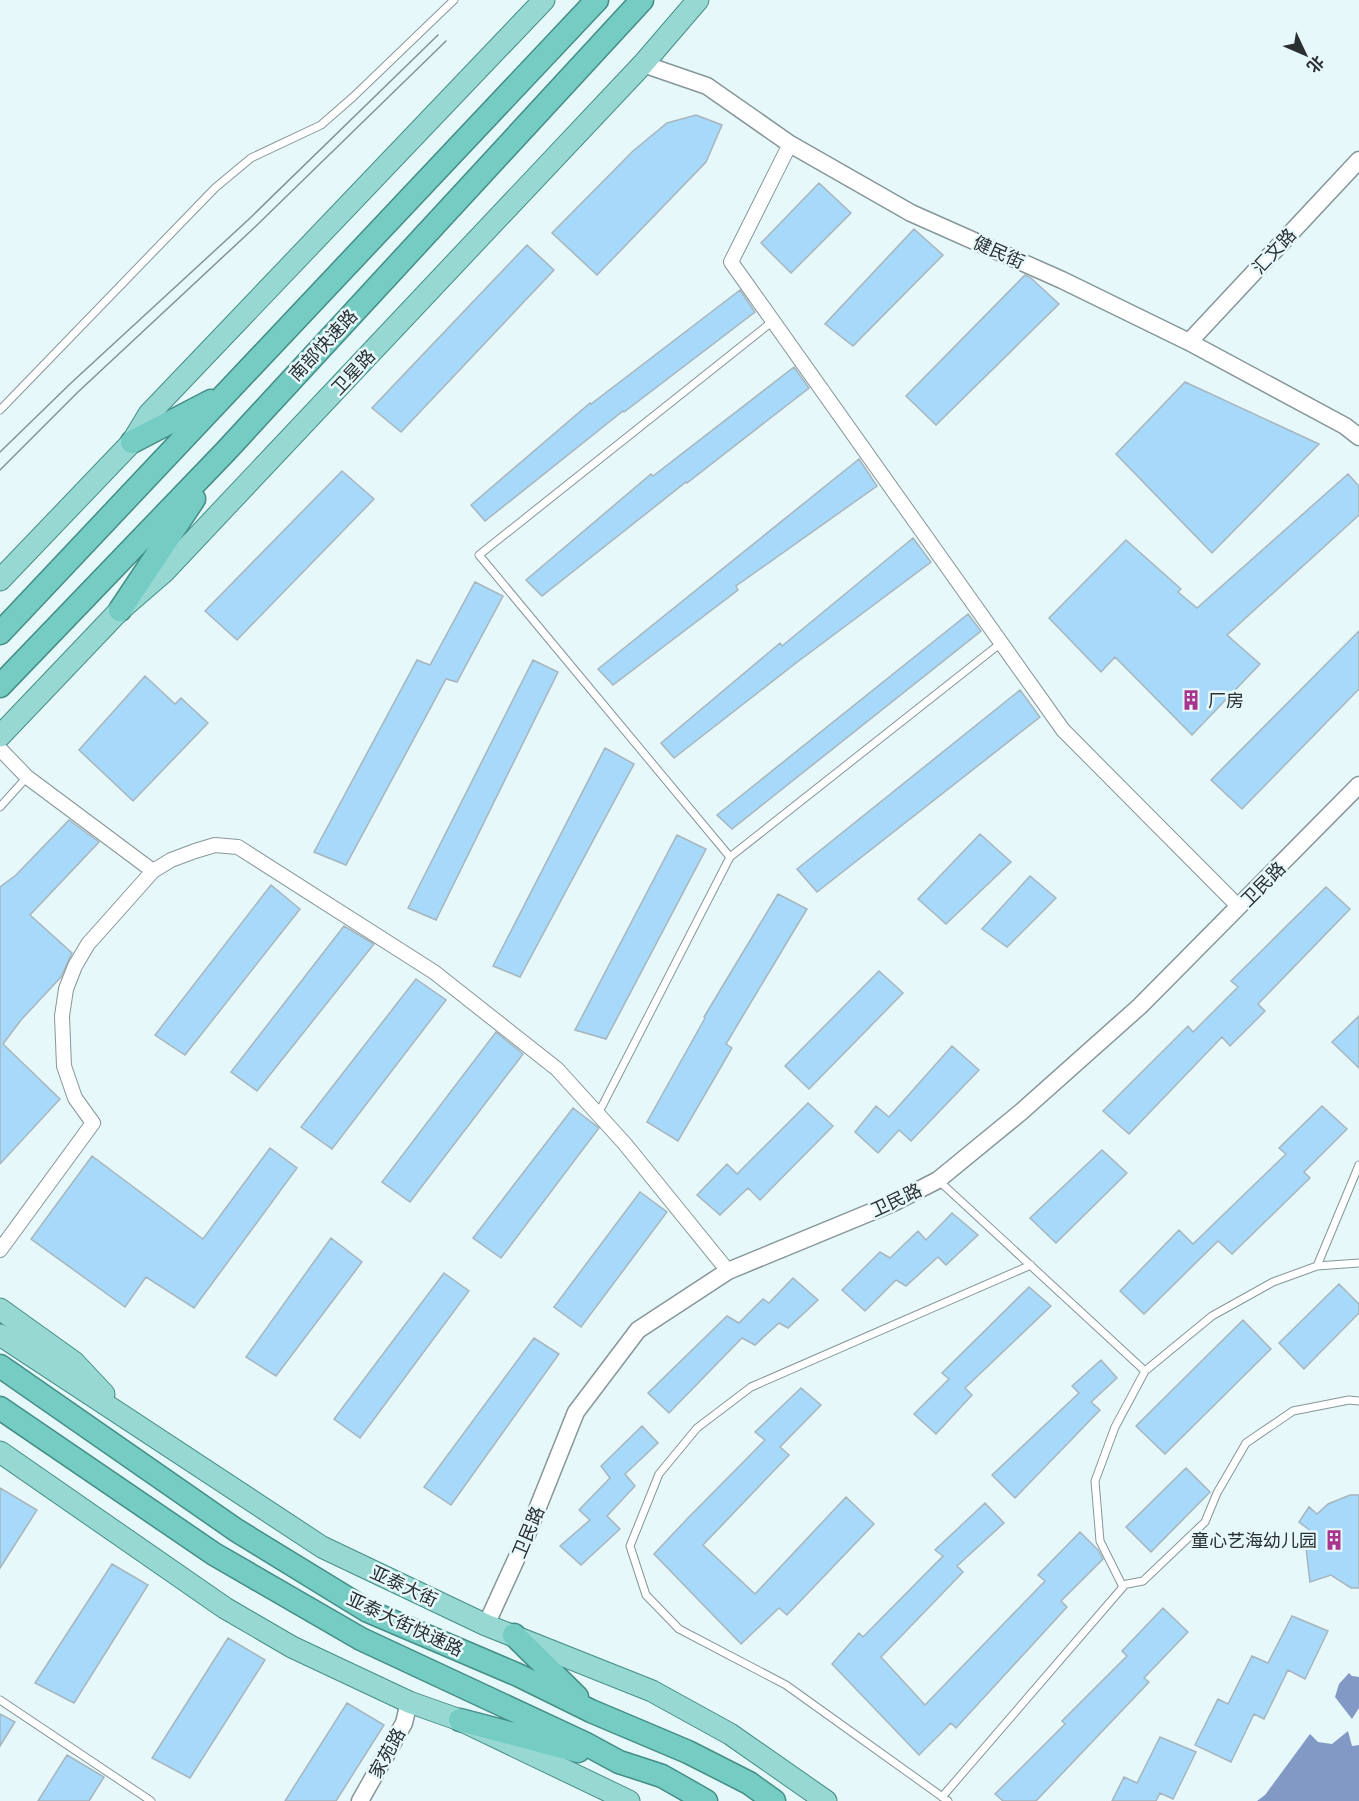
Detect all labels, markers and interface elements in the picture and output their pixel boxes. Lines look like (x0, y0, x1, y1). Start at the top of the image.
north arrow (1275, 24, 1335, 84)
text: 北 (1303, 52, 1329, 77)
street label: 汇文路 (1248, 224, 1300, 278)
street label: 健民街 (970, 231, 1028, 273)
street label: 南部快速路 (285, 305, 361, 385)
street label: 卫星路 (327, 345, 379, 399)
building icon: 厂房 (1179, 688, 1203, 712)
place label: 厂房 (1208, 690, 1244, 711)
street label: 卫民路 (1236, 857, 1290, 911)
street label: 卫民路 (867, 1179, 925, 1221)
street label: 卫民路 (508, 1503, 548, 1561)
building icon: 童心艺海幼儿园 (1322, 1528, 1346, 1552)
place label: 童心艺海幼儿园 (1191, 1530, 1317, 1551)
street label: 亚泰大街 (367, 1561, 441, 1611)
street label: 亚泰大街快速路 (343, 1588, 467, 1660)
street label: 家苑路 (365, 1724, 409, 1782)

